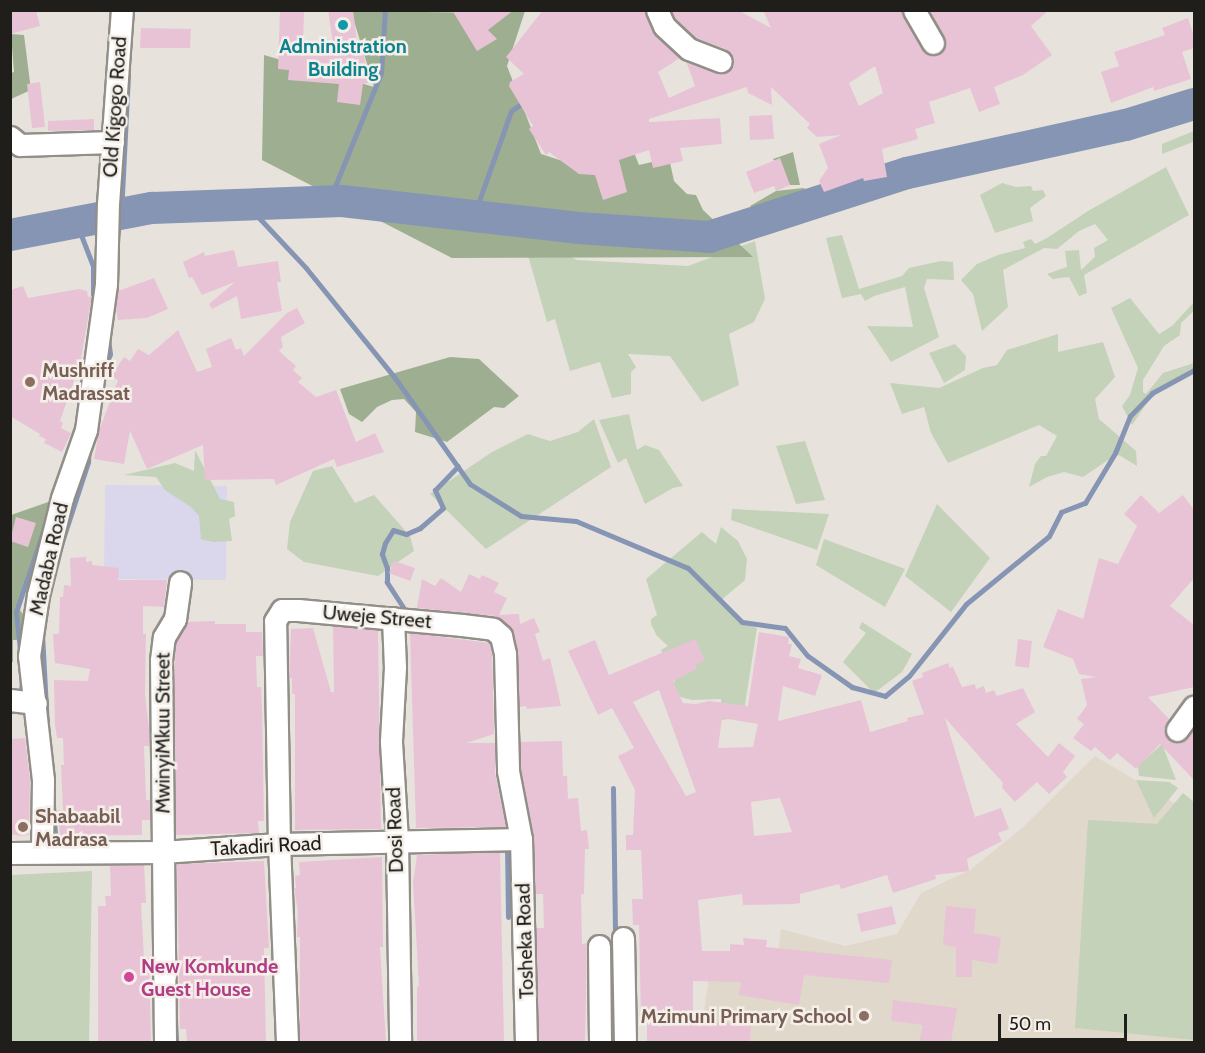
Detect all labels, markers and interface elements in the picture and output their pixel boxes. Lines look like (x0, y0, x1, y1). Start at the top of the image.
marker: Administration Building (336, 18, 350, 32)
place label: Administration Building (279, 35, 407, 82)
street label: Old Kigogo Road (98, 36, 132, 178)
place label: Mushriff Madrassat (42, 358, 130, 405)
marker: Mushriff Madrassat (23, 375, 37, 389)
street label: Madaba Road (24, 500, 74, 618)
street label: Uweje Street (321, 600, 433, 634)
street label: MwinyiMkuu Street (151, 652, 175, 814)
street label: Dosi Road (382, 787, 408, 873)
place label: Shabaabil Madrasa (35, 804, 120, 851)
marker: Shabaabil Madrasa (16, 820, 30, 834)
street label: Takadiri Road (210, 831, 322, 861)
street label: Tosheka Road (511, 883, 539, 999)
place label: New Komkunde Guest House (141, 954, 278, 1001)
marker: New Komkunde Guest House (122, 970, 136, 984)
scale bar (1001, 1002, 1130, 1040)
place label: Mzimuni Primary School (640, 1004, 852, 1028)
marker: Mzimuni Primary School (857, 1009, 871, 1023)
text: 50 m (1009, 1013, 1051, 1035)

